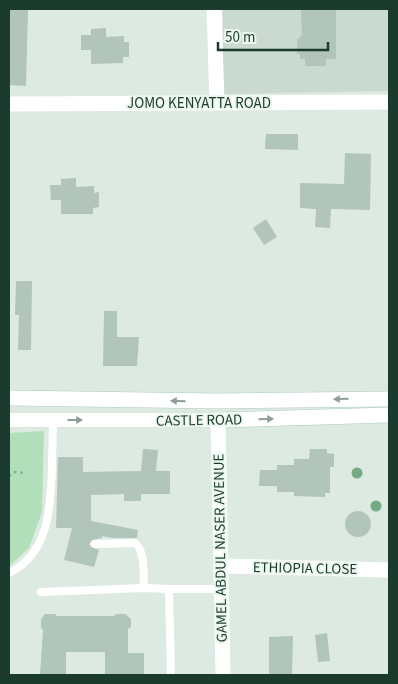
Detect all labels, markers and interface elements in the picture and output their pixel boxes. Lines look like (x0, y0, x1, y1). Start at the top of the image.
scale bar (218, 20, 328, 52)
text: 50 m (225, 27, 255, 48)
street label: JOMO KENYATTA ROAD (127, 93, 271, 114)
one-way arrow (332, 395, 348, 403)
one-way arrow (170, 396, 186, 404)
street label: CASTLE ROAD (156, 409, 242, 432)
one-way arrow (259, 414, 275, 422)
one-way arrow (67, 416, 83, 424)
street label: GAMEL ABDUL NASER AVENUE (208, 453, 233, 643)
street label: ETHIOPIA CLOSE (253, 557, 358, 580)

